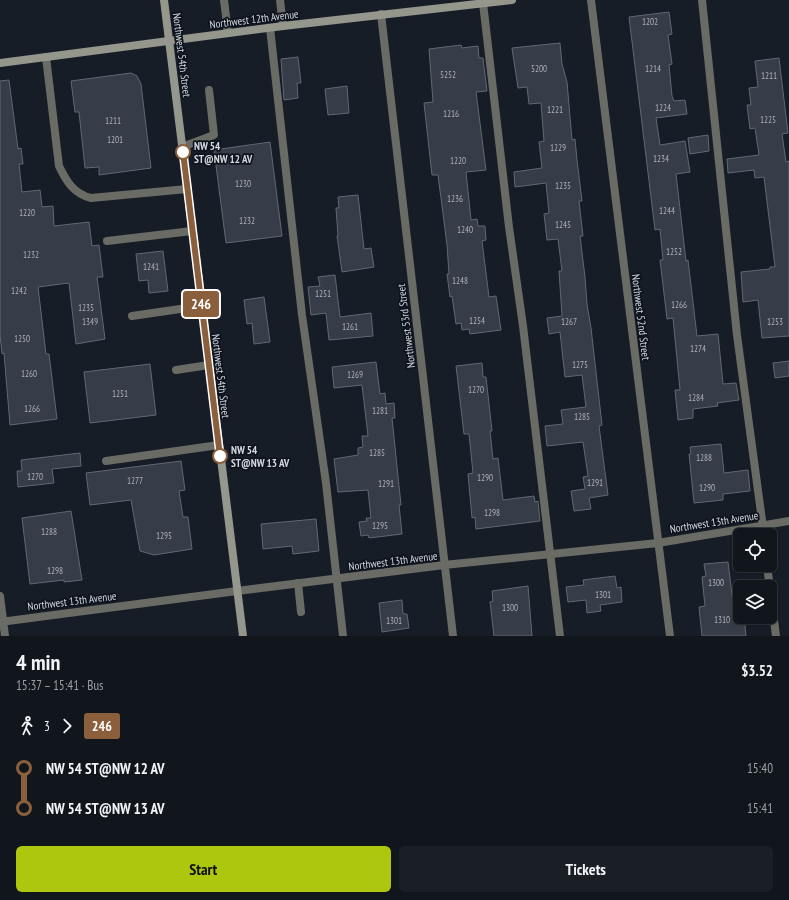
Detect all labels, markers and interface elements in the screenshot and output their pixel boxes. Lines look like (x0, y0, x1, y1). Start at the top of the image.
street label: Northwest 12th Avenue (209, 7, 300, 31)
street label: Northwest 54th Street (170, 12, 194, 98)
house number: 1202 (642, 16, 658, 27)
house number: 5200 (531, 63, 547, 74)
house number: 1214 (645, 63, 661, 74)
house number: 5252 (440, 69, 456, 80)
house number: 1211 (761, 70, 777, 81)
house number: 1224 (655, 102, 671, 113)
house number: 1221 (547, 104, 563, 115)
house number: 1216 (443, 108, 459, 119)
house number: 1225 (760, 114, 776, 125)
house number: 1211 (105, 115, 121, 126)
house number: 1201 (107, 134, 123, 145)
place label: NW 54 ST@NW 12 AV (194, 139, 253, 166)
house number: 1229 (550, 142, 566, 153)
marker: NW 54 ST@NW 12 AV (175, 144, 191, 160)
house number: 1234 (653, 153, 669, 164)
house number: 1220 (450, 155, 466, 166)
house number: 1230 (235, 178, 251, 189)
house number: 1235 (555, 180, 571, 191)
house number: 1236 (447, 193, 463, 204)
house number: 1244 (659, 205, 675, 216)
house number: 1220 (19, 207, 35, 218)
house number: 1232 (239, 215, 255, 226)
house number: 1245 (555, 219, 571, 230)
house number: 1240 (457, 224, 473, 235)
house number: 1252 (666, 246, 682, 257)
house number: 1232 (23, 249, 39, 260)
house number: 1241 (143, 261, 159, 272)
street label: Northwest 52nd Street (629, 273, 653, 361)
house number: 1248 (452, 275, 468, 286)
street label: Northwest 53rd Street (394, 283, 418, 369)
house number: 1242 (11, 285, 27, 296)
house number: 1251 (315, 288, 331, 299)
line badge: 246 (178, 291, 224, 317)
text: 246 (191, 295, 211, 313)
house number: 1266 (671, 299, 687, 310)
house number: 1235 (78, 302, 94, 313)
house number: 1254 (469, 315, 485, 326)
house number: 1349 (82, 316, 98, 327)
house number: 1267 (561, 316, 577, 327)
house number: 1253 (767, 316, 783, 327)
house number: 1261 (342, 321, 358, 332)
house number: 1250 (14, 333, 30, 344)
street label: Northwest 54th Street (209, 333, 233, 419)
house number: 1274 (690, 343, 706, 354)
house number: 1275 (572, 359, 588, 370)
house number: 1260 (21, 368, 37, 379)
house number: 1269 (347, 369, 363, 380)
house number: 1270 (468, 384, 484, 395)
house number: 1251 (112, 388, 128, 399)
house number: 1284 (688, 392, 704, 403)
house number: 1266 (24, 403, 40, 414)
house number: 1281 (372, 405, 388, 416)
house number: 1285 (574, 411, 590, 422)
place label: NW 54 ST@NW 13 AV (231, 443, 290, 470)
house number: 1285 (369, 447, 385, 458)
marker: NW 54 ST@NW 13 AV (212, 448, 228, 464)
house number: 1288 (696, 452, 712, 463)
house number: 1270 (27, 471, 43, 482)
house number: 1290 (477, 472, 493, 483)
house number: 1277 (127, 475, 143, 486)
house number: 1291 (587, 477, 603, 488)
house number: 1291 (378, 478, 394, 489)
house number: 1290 (699, 482, 715, 493)
house number: 1298 (484, 507, 500, 518)
street label: Northwest 13th Avenue (669, 508, 760, 536)
house number: 1295 (372, 520, 388, 531)
house number: 1288 (41, 526, 57, 537)
map controls (733, 528, 777, 624)
button: locate (733, 528, 777, 572)
house number: 1295 (156, 530, 172, 541)
street label: Northwest 13th Avenue (348, 549, 439, 573)
house number: 1298 (47, 565, 63, 576)
house number: 1300 (708, 577, 724, 588)
button: layers (733, 580, 777, 624)
street label: Northwest 13th Avenue (27, 589, 118, 613)
house number: 1301 (595, 589, 611, 600)
house number: 1300 (502, 602, 518, 613)
house number: 1310 (714, 614, 730, 625)
house number: 1301 (386, 615, 402, 626)
text: 4 min (16, 648, 60, 676)
text: $3.52 (741, 661, 773, 680)
text: 15:37 – 15:41 · Bus (16, 677, 103, 694)
icon: walk (16, 715, 38, 737)
icon: forward (56, 715, 78, 737)
text: 246 (92, 717, 112, 735)
text: 3 (44, 718, 50, 735)
text: NW 54 ST@NW 12 AV (46, 759, 165, 778)
text: 15:40 (747, 760, 773, 777)
text: NW 54 ST@NW 13 AV (46, 799, 165, 818)
text: 15:41 (747, 800, 773, 817)
button: Start (16, 846, 391, 892)
button: Tickets (399, 846, 773, 892)

